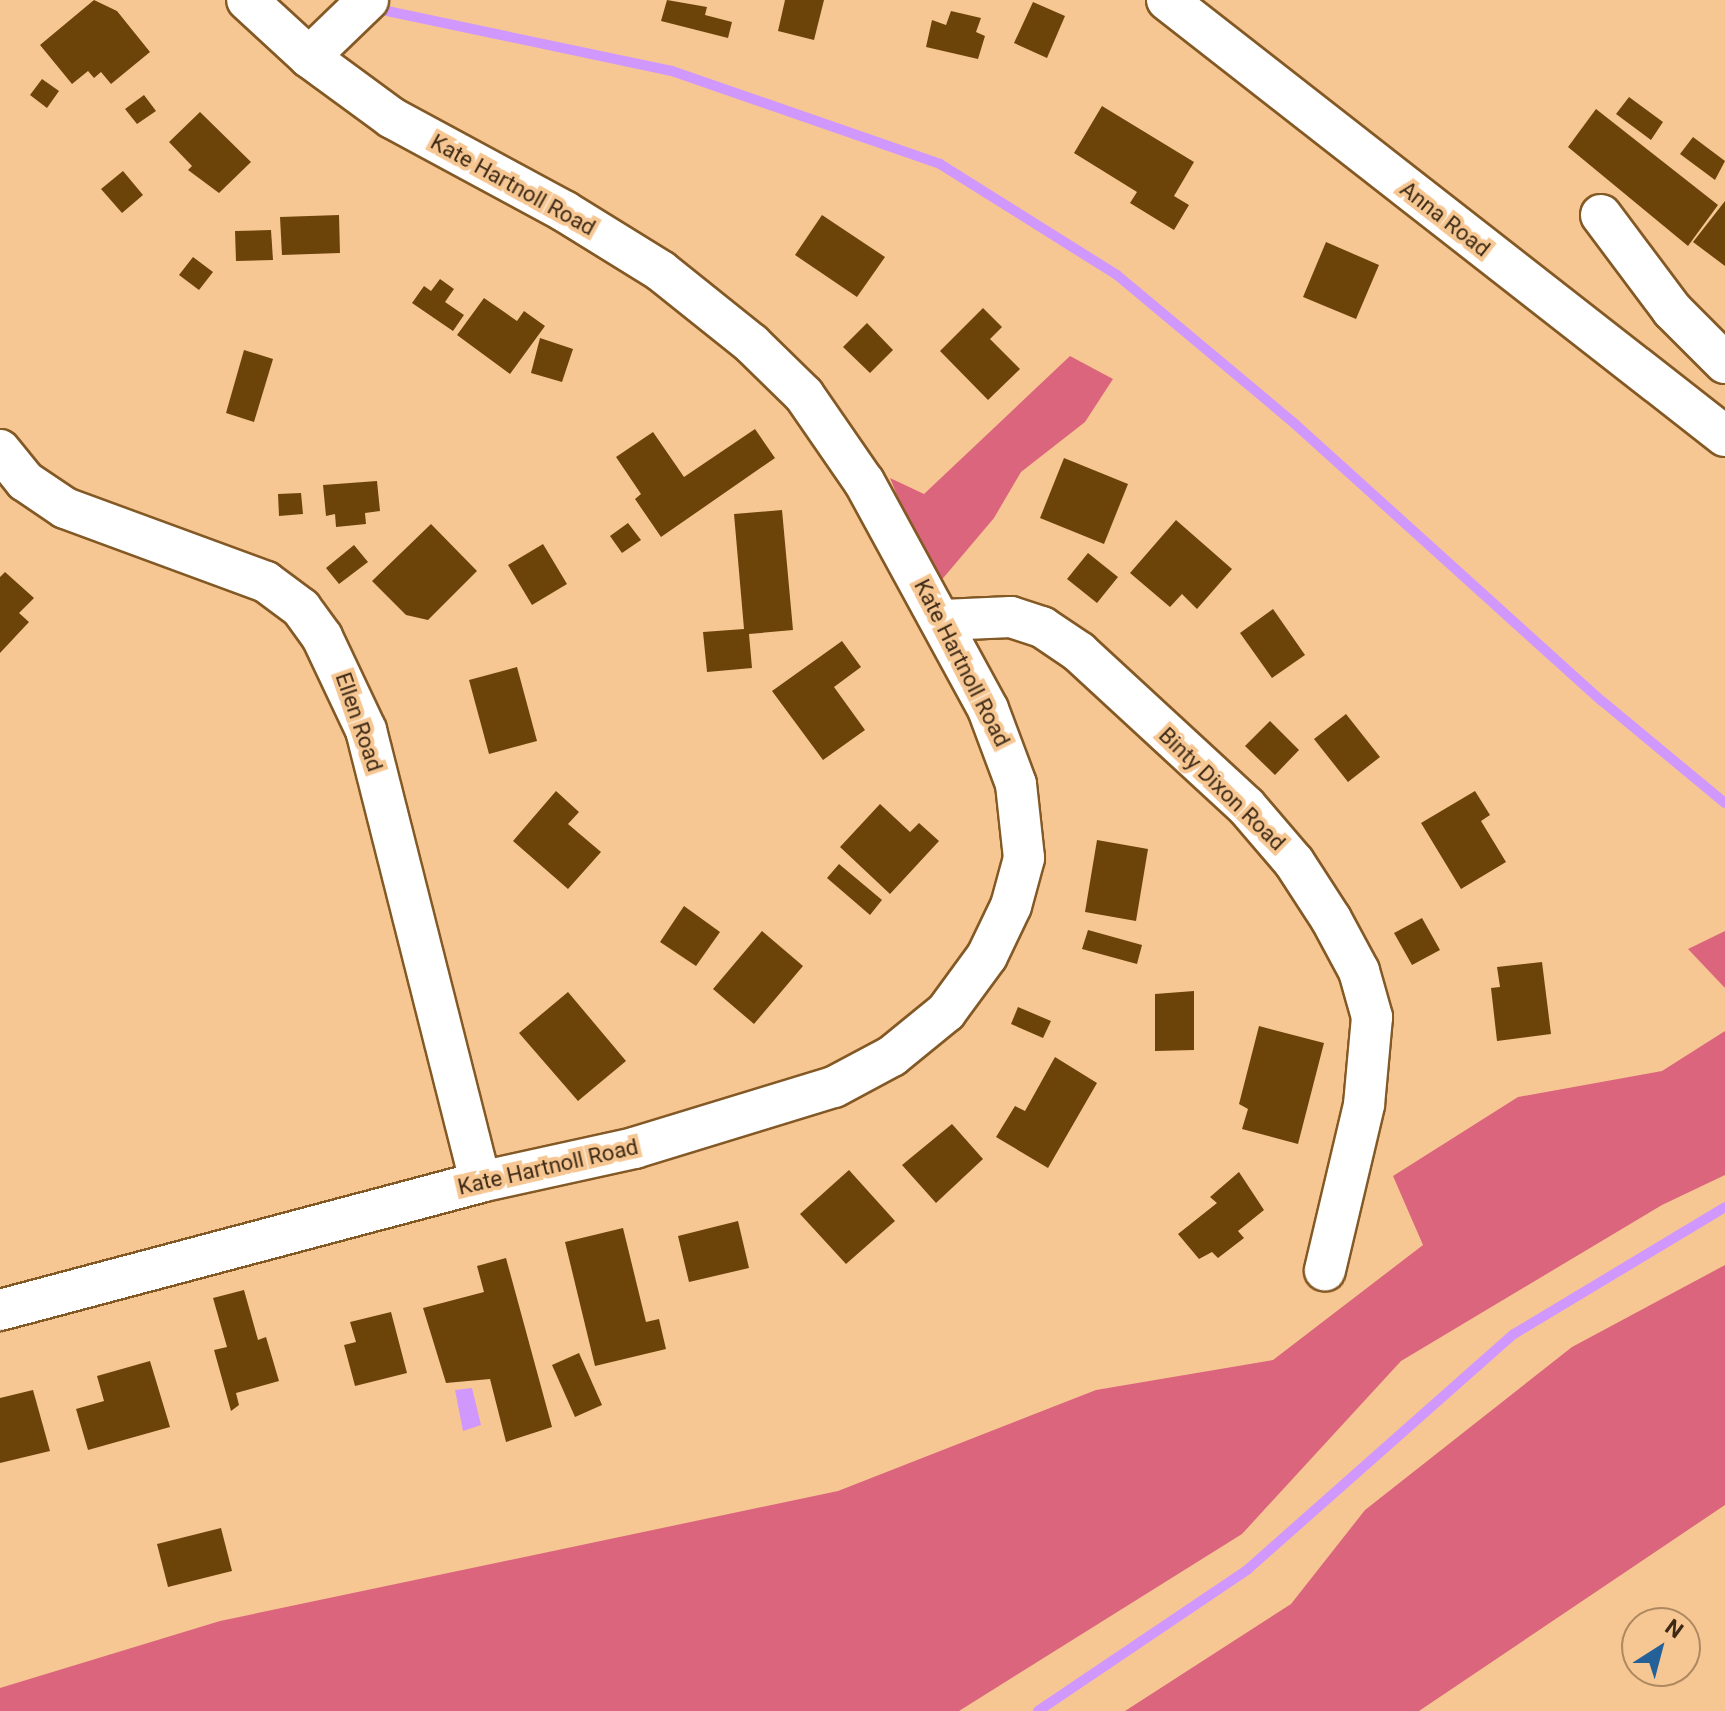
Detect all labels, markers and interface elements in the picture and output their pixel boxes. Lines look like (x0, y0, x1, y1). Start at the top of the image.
street label: Kate Hartnoll Road (426, 129, 600, 241)
street label: Anna Road (1395, 176, 1495, 262)
street label: Kate Hartnoll Road (908, 575, 1016, 751)
street label: Ellen Road (330, 669, 388, 775)
street label: Binty Dixon Road (1153, 722, 1291, 856)
street label: Kate Hartnoll Road (455, 1133, 641, 1201)
north arrow (1621, 1607, 1701, 1687)
text: N (1661, 1614, 1688, 1643)

